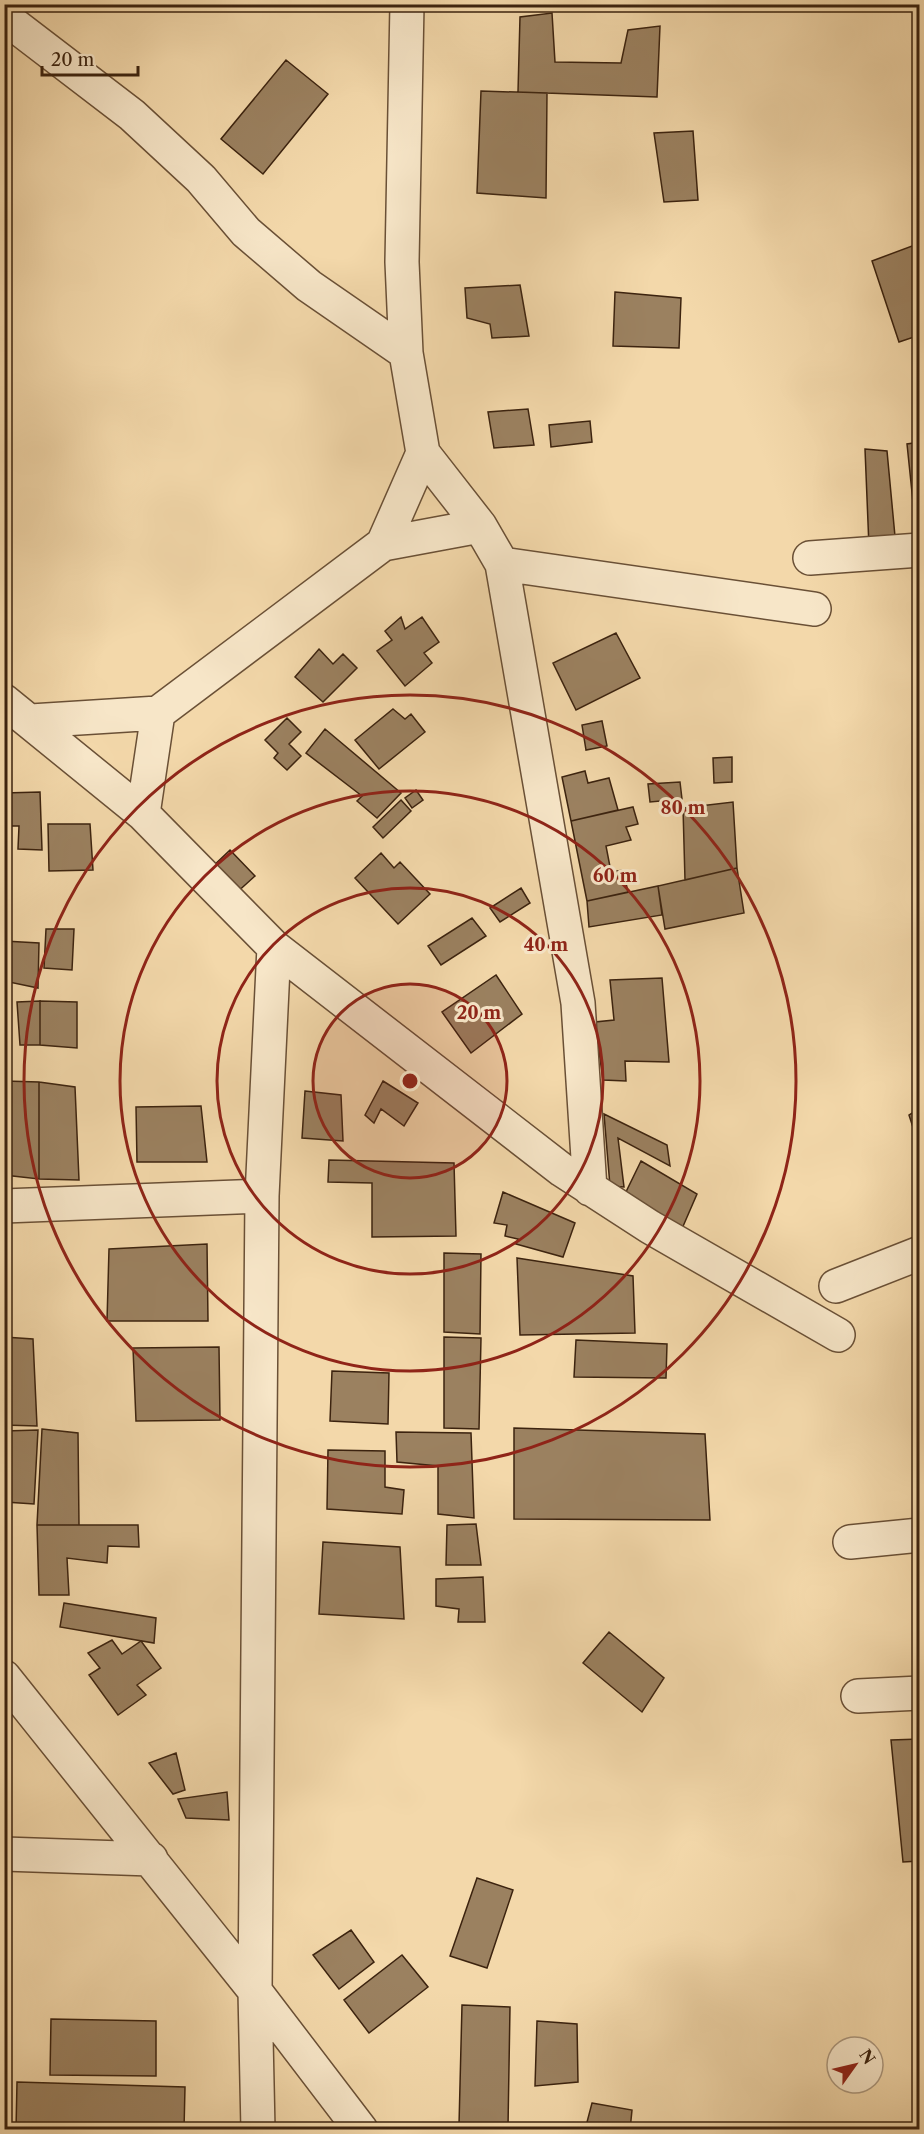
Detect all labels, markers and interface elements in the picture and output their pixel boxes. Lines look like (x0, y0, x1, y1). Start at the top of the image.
scale bar (42, 39, 138, 77)
text: 20 m (51, 49, 95, 71)
text: 80 m (660, 797, 706, 819)
text: 60 m (593, 865, 637, 887)
text: 40 m (524, 934, 568, 956)
text: 20 m (457, 1002, 501, 1024)
centre of rings (400, 1071, 420, 1091)
north arrow (825, 2035, 885, 2095)
text: N (855, 2045, 880, 2068)

